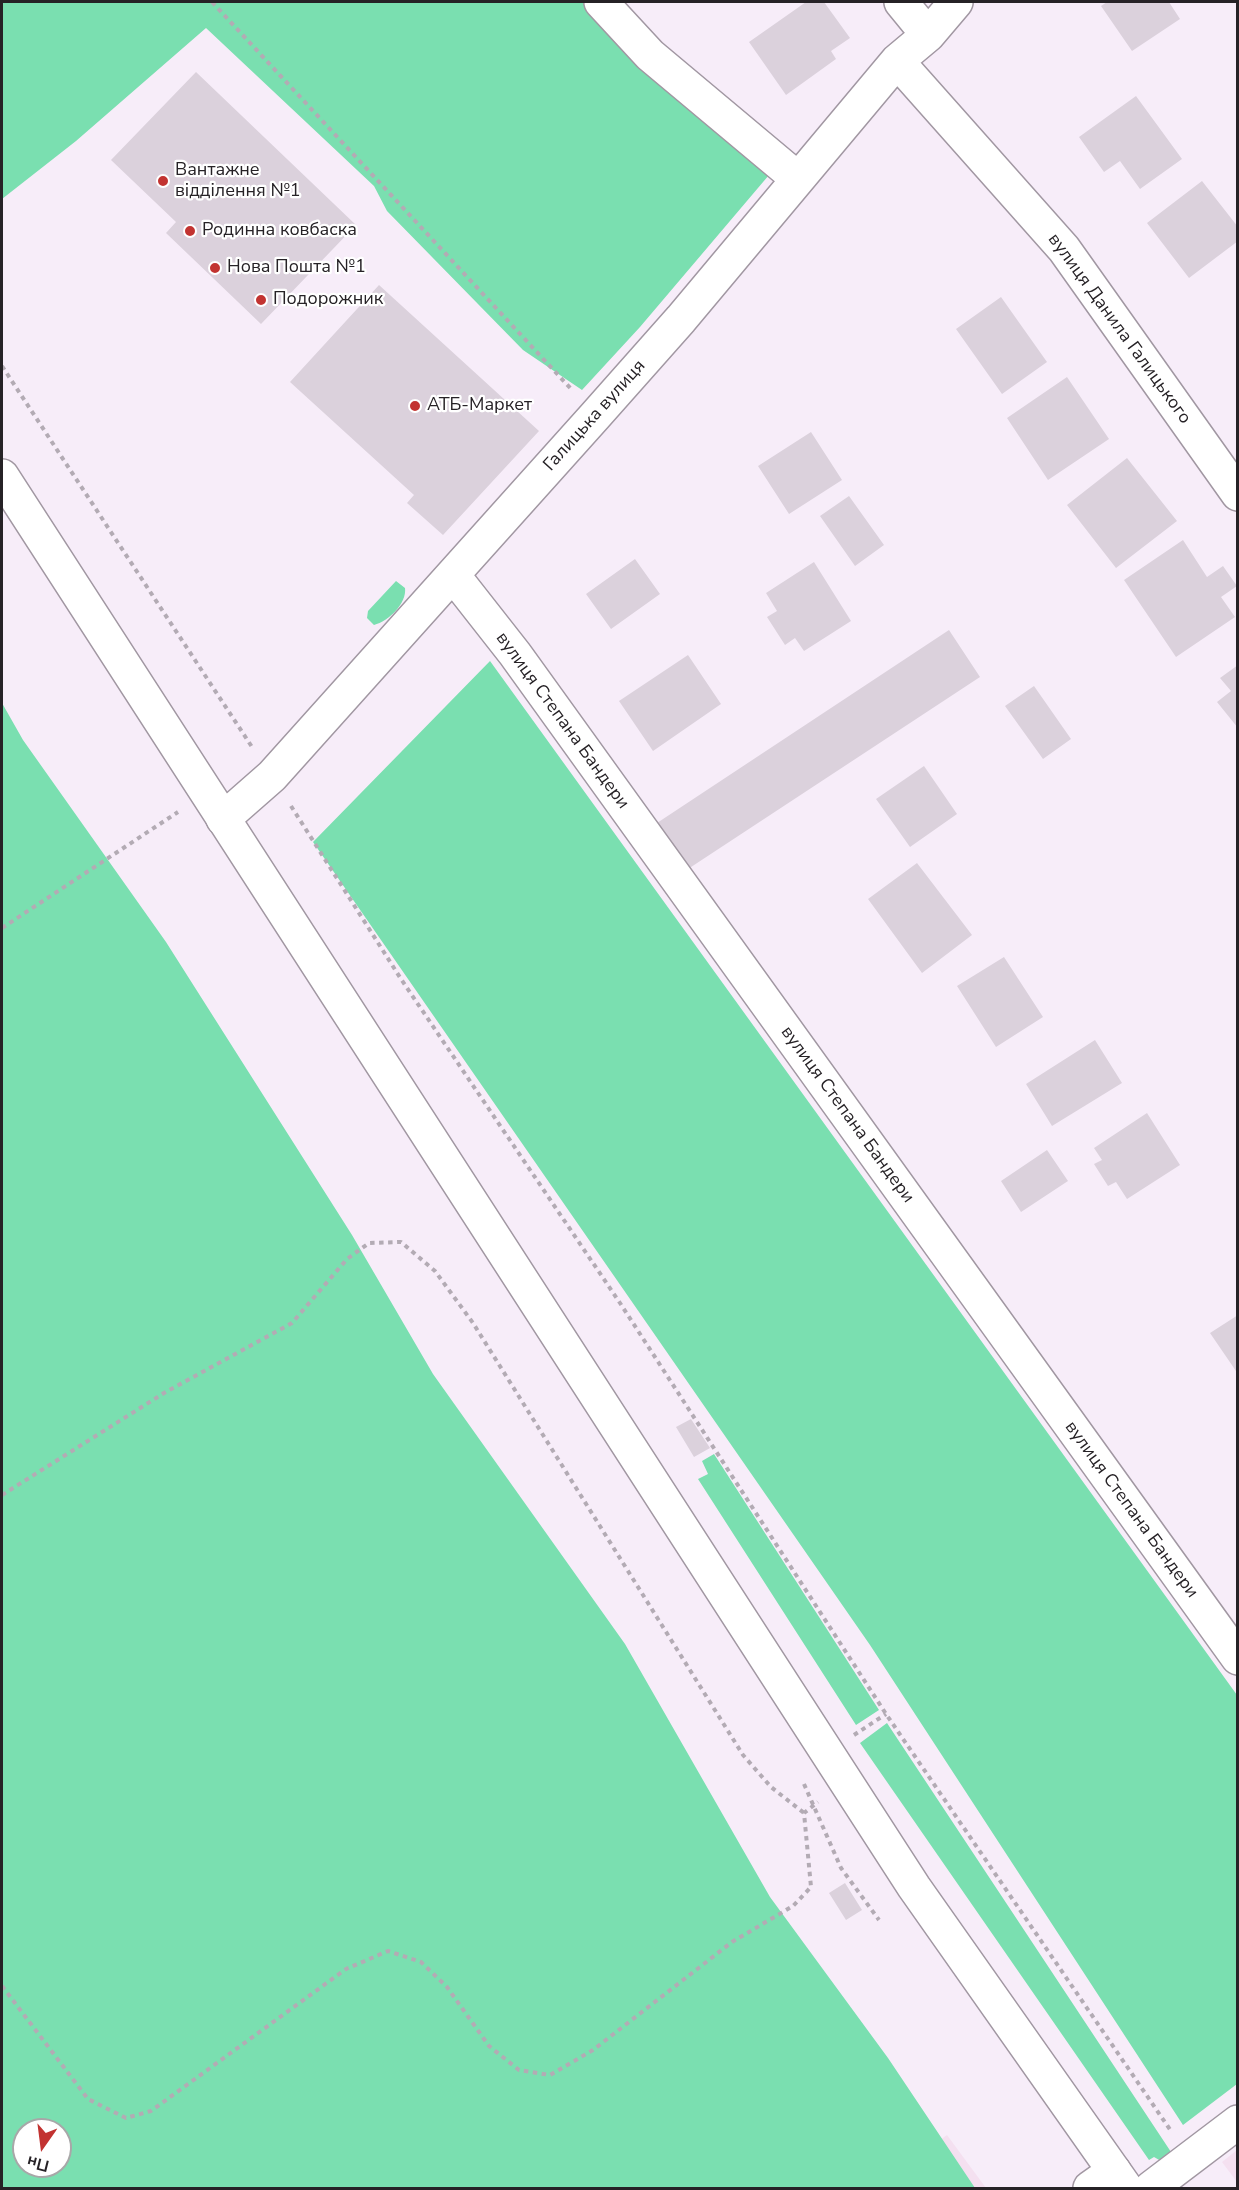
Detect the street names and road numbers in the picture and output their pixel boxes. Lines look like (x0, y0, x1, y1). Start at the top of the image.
street label: вулиця Данила Галицького (1043, 230, 1195, 428)
street label: Галицька вулиця (539, 356, 651, 476)
street label: вулиця Степана Бандери (491, 628, 633, 814)
street label: вулиця Степана Бандери (776, 1022, 918, 1208)
street label: вулиця Степана Бандери (1060, 1417, 1202, 1603)

